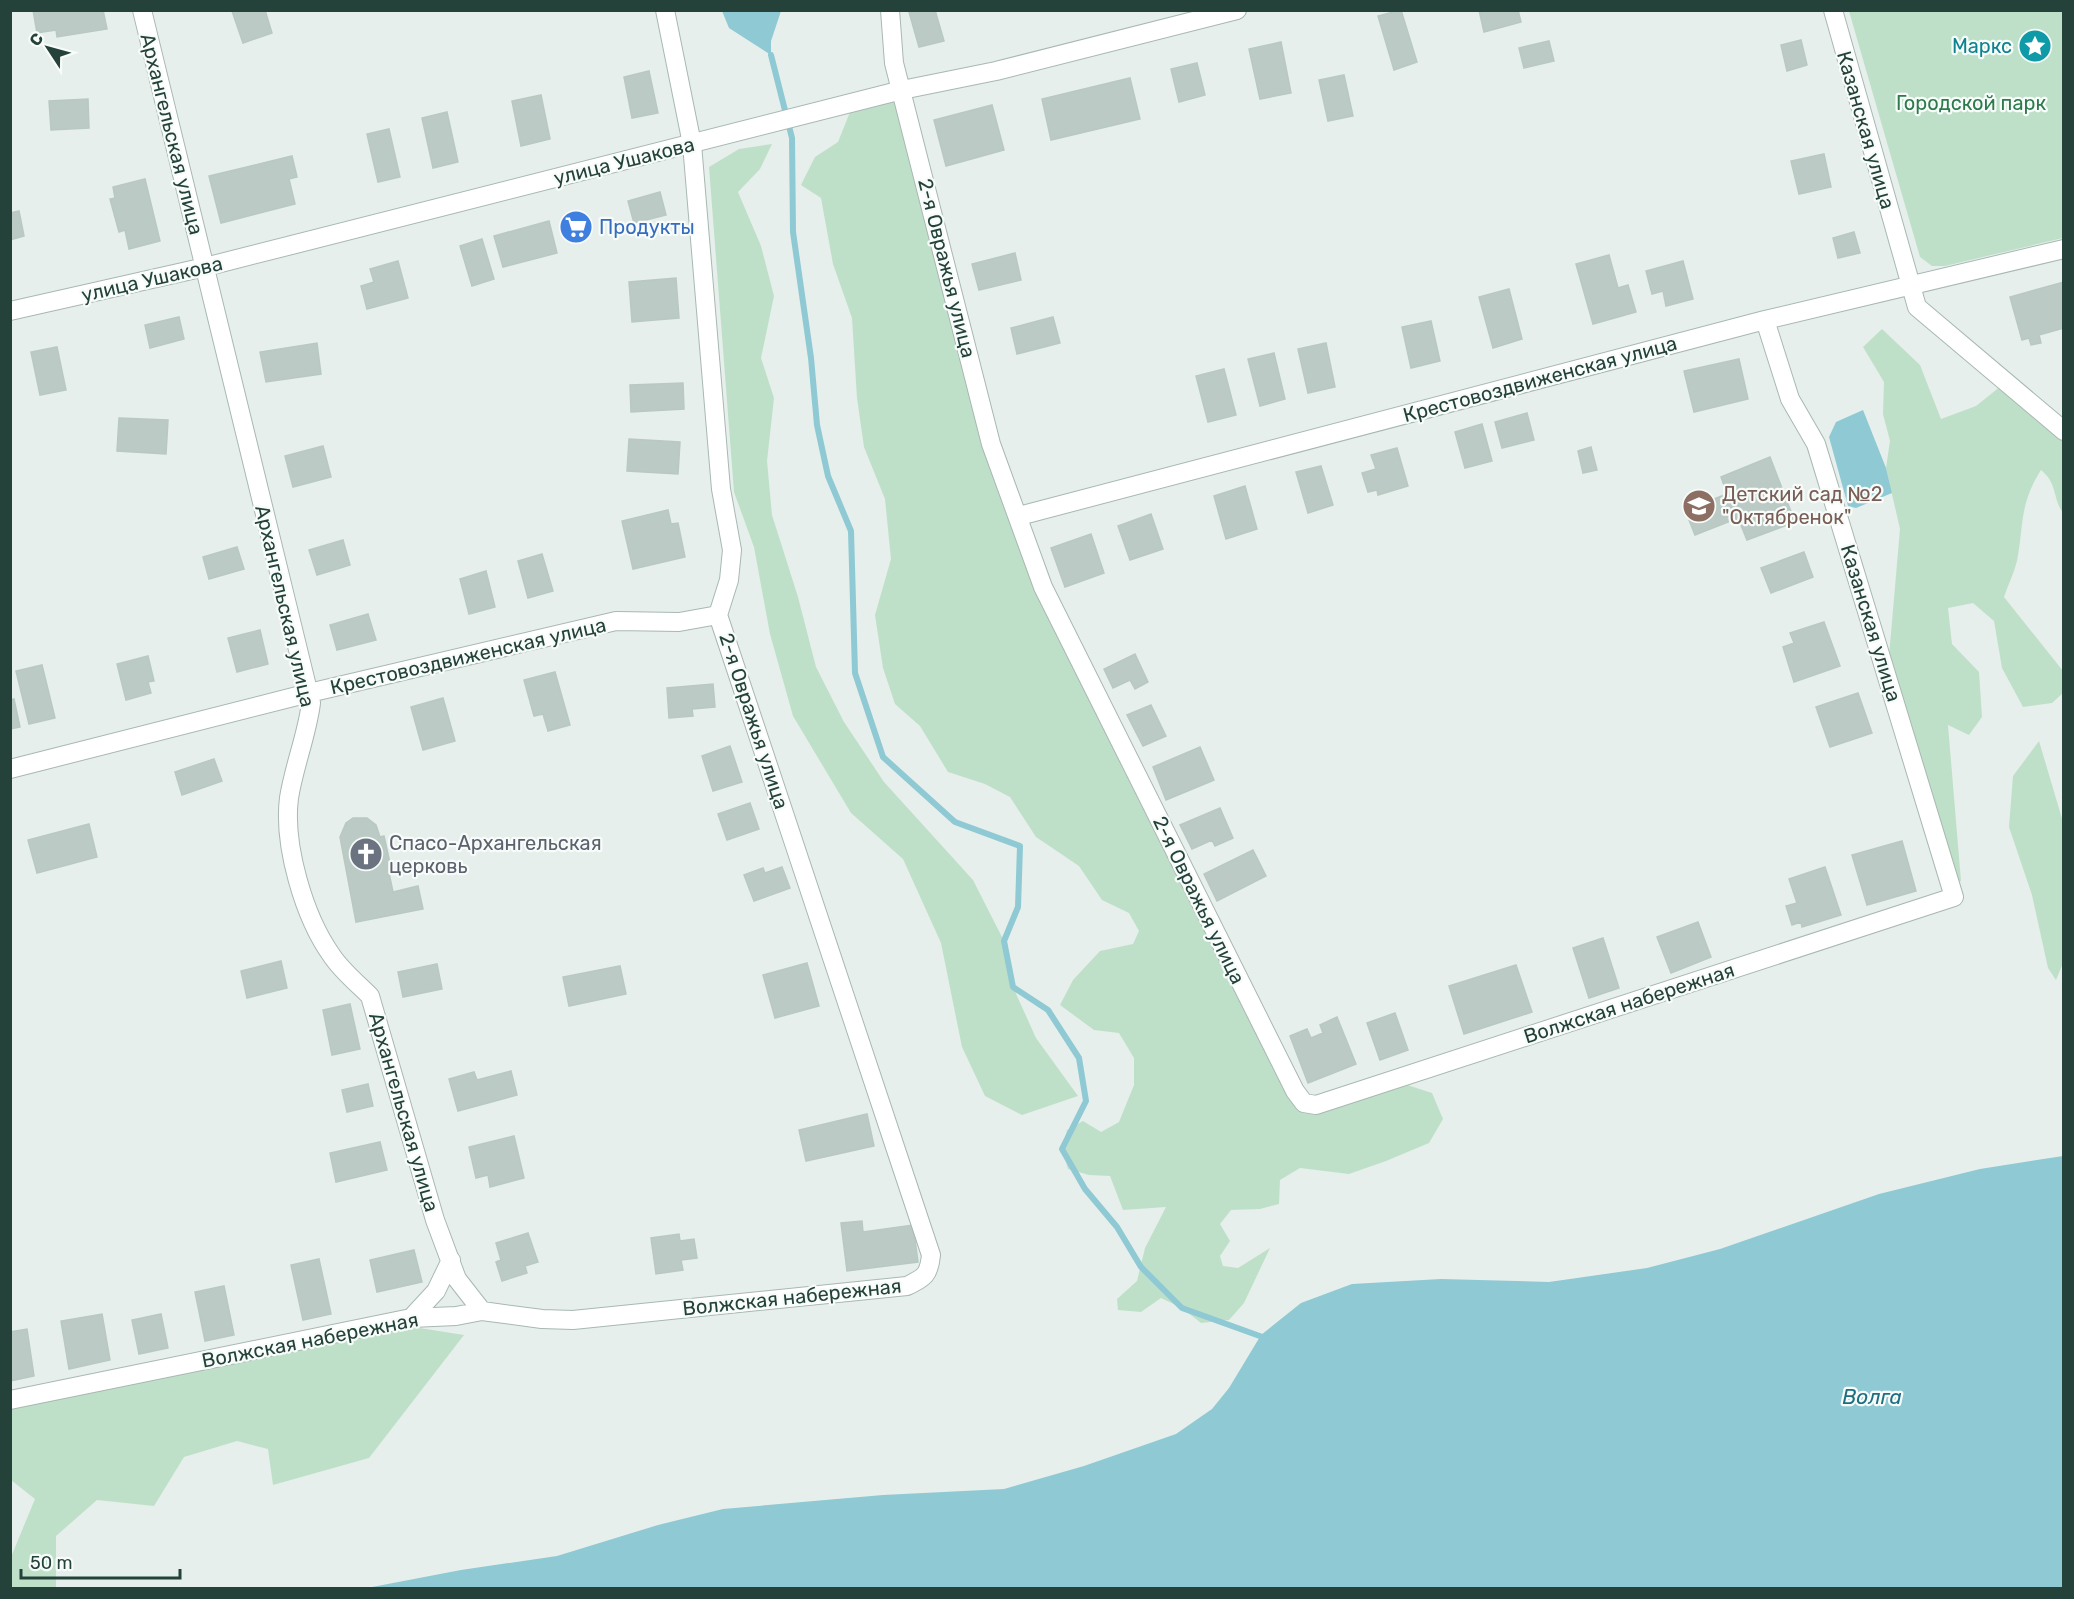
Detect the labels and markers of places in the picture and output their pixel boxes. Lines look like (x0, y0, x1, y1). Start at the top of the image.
place icon: Маркс (2017, 28, 2053, 64)
place label: Маркс (1952, 34, 2012, 58)
supermarket icon: Продукты (558, 209, 594, 245)
place label: Продукты (599, 215, 695, 239)
place label: Детский сад №2 "Октябренок" (1722, 482, 1882, 529)
school or university icon: Детский сад №2 "Октябренок" (1681, 488, 1717, 524)
place label: Спасо-Архангельская церковь (389, 831, 602, 878)
church icon: Спасо-Архангельская церковь (348, 836, 384, 872)

